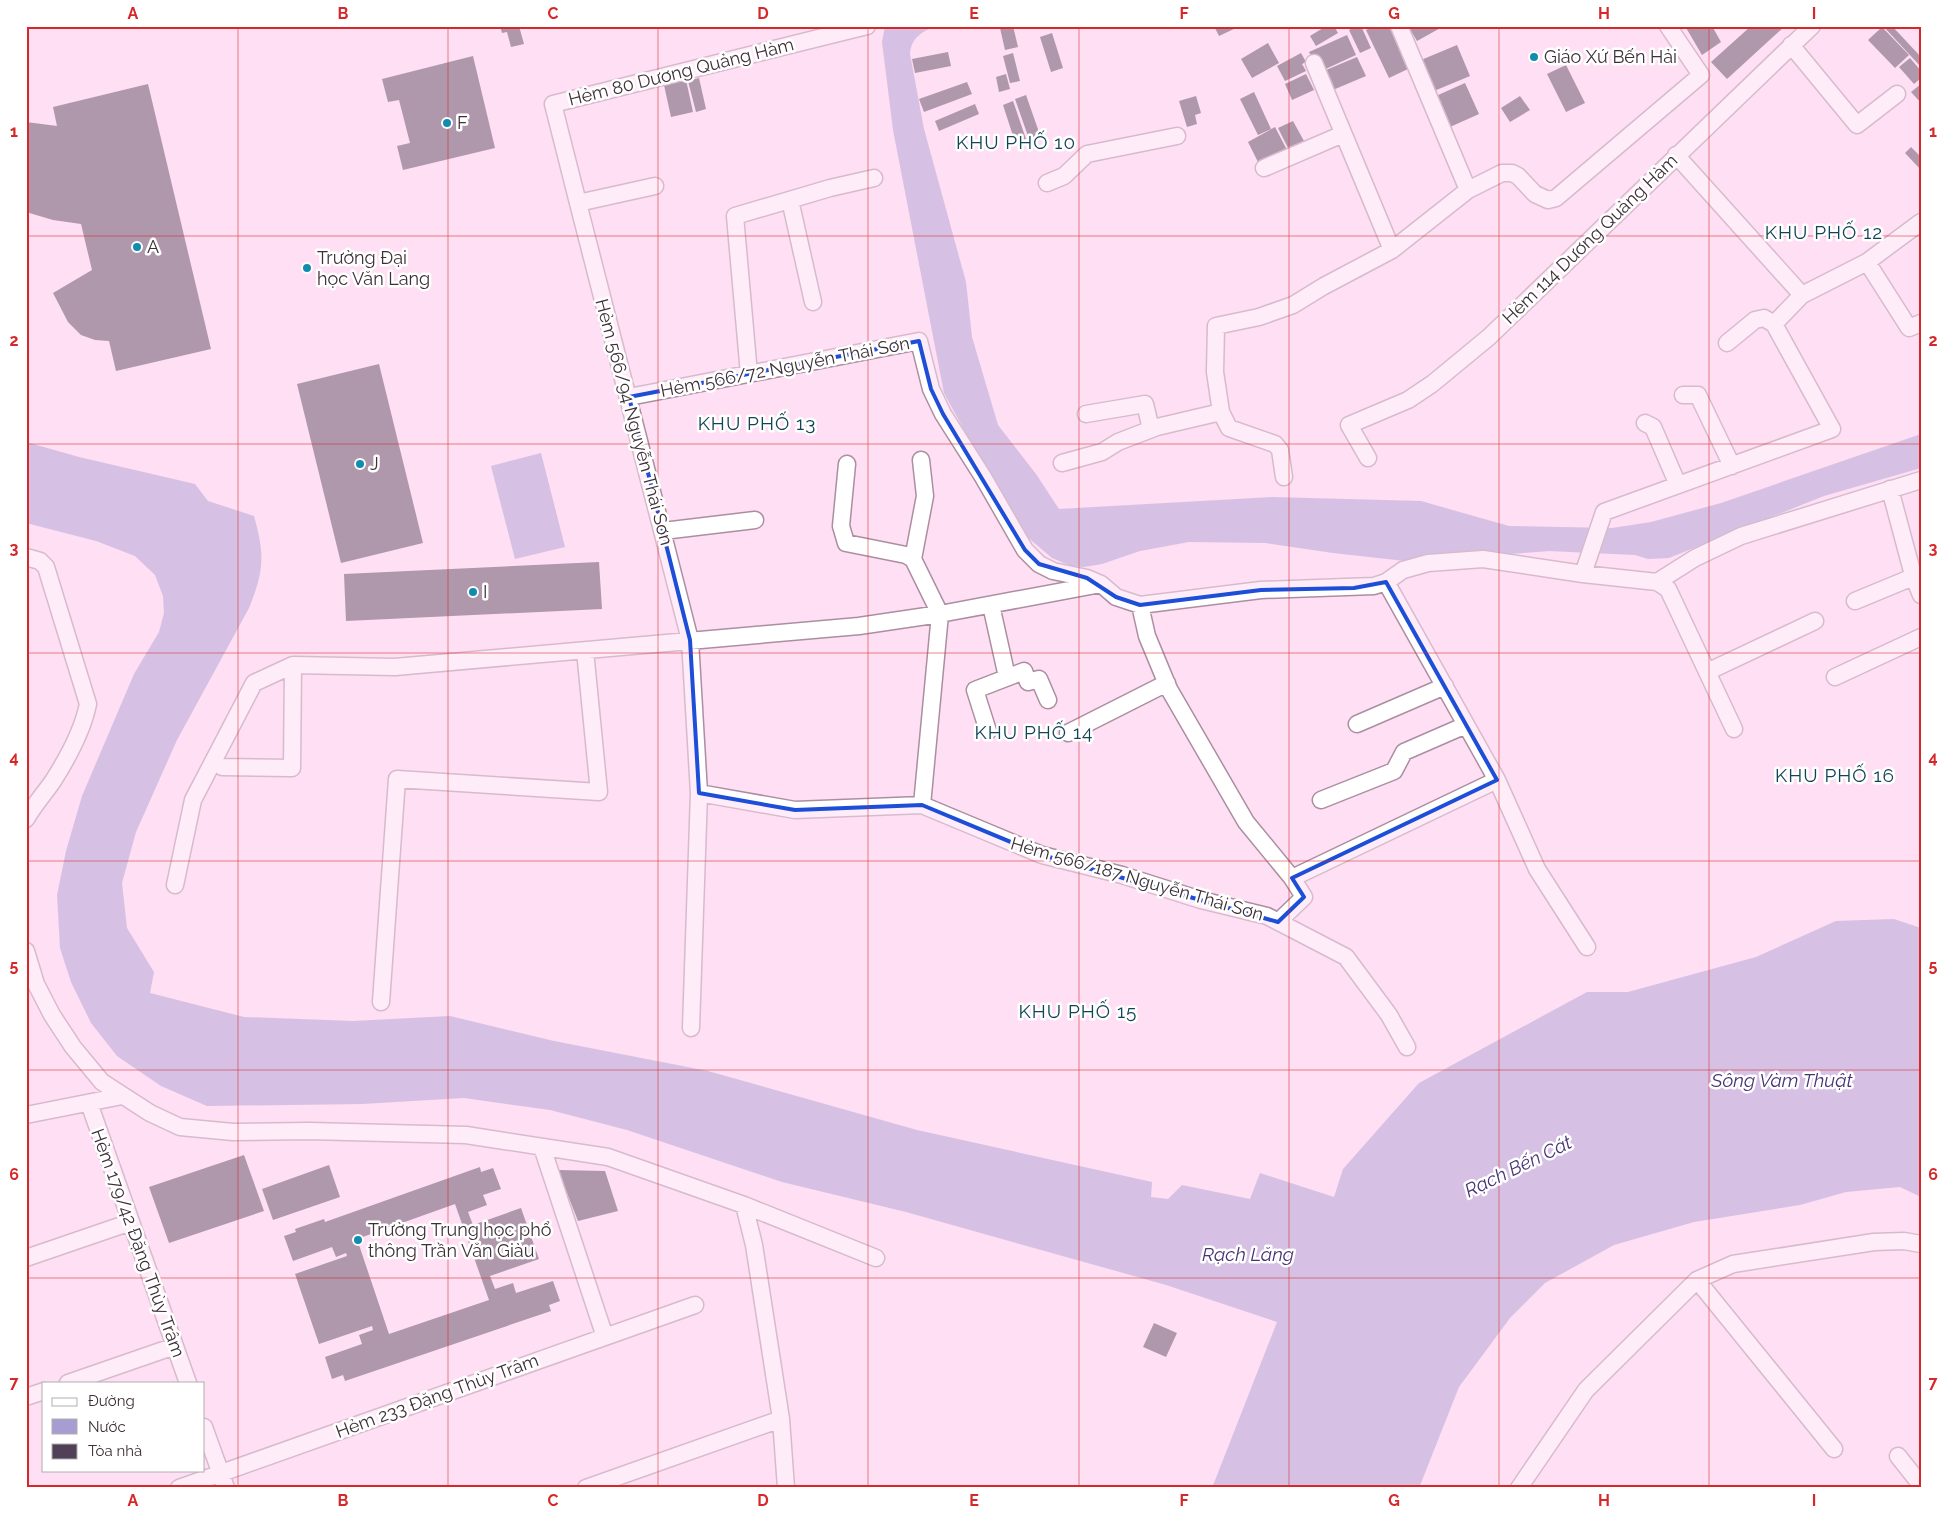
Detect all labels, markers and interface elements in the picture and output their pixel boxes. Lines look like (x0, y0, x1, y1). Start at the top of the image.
text: A (128, 4, 139, 23)
text: B (338, 4, 349, 23)
text: C (548, 4, 559, 23)
text: D (757, 4, 769, 23)
text: E (969, 4, 979, 23)
text: F (1179, 4, 1189, 23)
text: G (1388, 4, 1400, 23)
text: H (1598, 4, 1610, 23)
text: I (1812, 4, 1816, 23)
street label: Hẻm 80 Dương Quảng Hàm (566, 33, 796, 110)
place label: Giáo Xứ Bến Hải (1544, 46, 1677, 67)
marker: Giáo Xứ Bến Hải (1528, 51, 1540, 63)
place label: F (457, 112, 468, 133)
marker: F (441, 117, 453, 129)
text: 1 (10, 122, 18, 141)
text: 1 (1929, 122, 1937, 141)
district label: KHU PHỐ 10 (956, 130, 1076, 153)
street label: Hẻm 114 Dương Quảng Hàm (1498, 149, 1681, 328)
district label: KHU PHỐ 12 (1765, 220, 1883, 243)
place label: A (147, 236, 159, 257)
marker: A (131, 241, 143, 253)
place label: Trường Đại học Văn Lang (317, 247, 430, 289)
marker: Trường Đại học Văn Lang (301, 262, 313, 274)
street label: Hẻm 566/94 Nguyễn Thái Sơn (591, 296, 678, 547)
text: 2 (9, 331, 19, 350)
text: 2 (1928, 331, 1938, 350)
street label: Hẻm 566/72 Nguyễn Thái Sơn (659, 332, 911, 401)
district label: KHU PHỐ 13 (698, 411, 816, 434)
place label: J (370, 453, 379, 474)
marker: J (354, 458, 366, 470)
text: 3 (10, 539, 19, 558)
text: 3 (1929, 539, 1938, 558)
place label: I (483, 581, 487, 602)
marker: I (467, 586, 479, 598)
district label: KHU PHỐ 14 (975, 720, 1093, 743)
text: 4 (9, 748, 19, 767)
text: 4 (1928, 748, 1938, 767)
district label: KHU PHỐ 16 (1775, 763, 1895, 786)
street label: Hẻm 566/187 Nguyễn Thái Sơn (1008, 832, 1266, 925)
text: 5 (10, 956, 19, 975)
text: 5 (1929, 956, 1938, 975)
district label: KHU PHỐ 15 (1019, 999, 1137, 1022)
water label: Sông Vàm Thuật (1710, 1069, 1854, 1091)
street label: Hẻm 179/42 Đặng Thùy Trâm (87, 1126, 190, 1360)
water label: Rạch Bến Cát (1461, 1130, 1576, 1201)
text: 6 (9, 1165, 19, 1184)
text: 6 (1928, 1165, 1938, 1184)
place label: Trường Trung học phổ thông Trần Văn Giàu (368, 1219, 552, 1261)
marker: Trường Trung học phổ thông Trần Văn Giàu (352, 1234, 364, 1246)
water label: Rạch Lăng (1202, 1243, 1294, 1265)
street label: Hẻm 233 Đặng Thùy Trâm (333, 1349, 541, 1442)
text: 7 (10, 1373, 19, 1392)
text: 7 (1929, 1373, 1938, 1392)
legend (42, 1382, 205, 1472)
text: Đường (88, 1392, 135, 1410)
text: Nước (88, 1418, 126, 1436)
text: Tòa nhà (88, 1442, 142, 1460)
text: A (128, 1491, 139, 1510)
text: B (338, 1491, 349, 1510)
text: C (548, 1491, 559, 1510)
text: D (757, 1491, 769, 1510)
text: E (969, 1491, 979, 1510)
text: F (1179, 1491, 1189, 1510)
text: G (1388, 1491, 1400, 1510)
text: H (1598, 1491, 1610, 1510)
text: I (1812, 1491, 1816, 1510)

